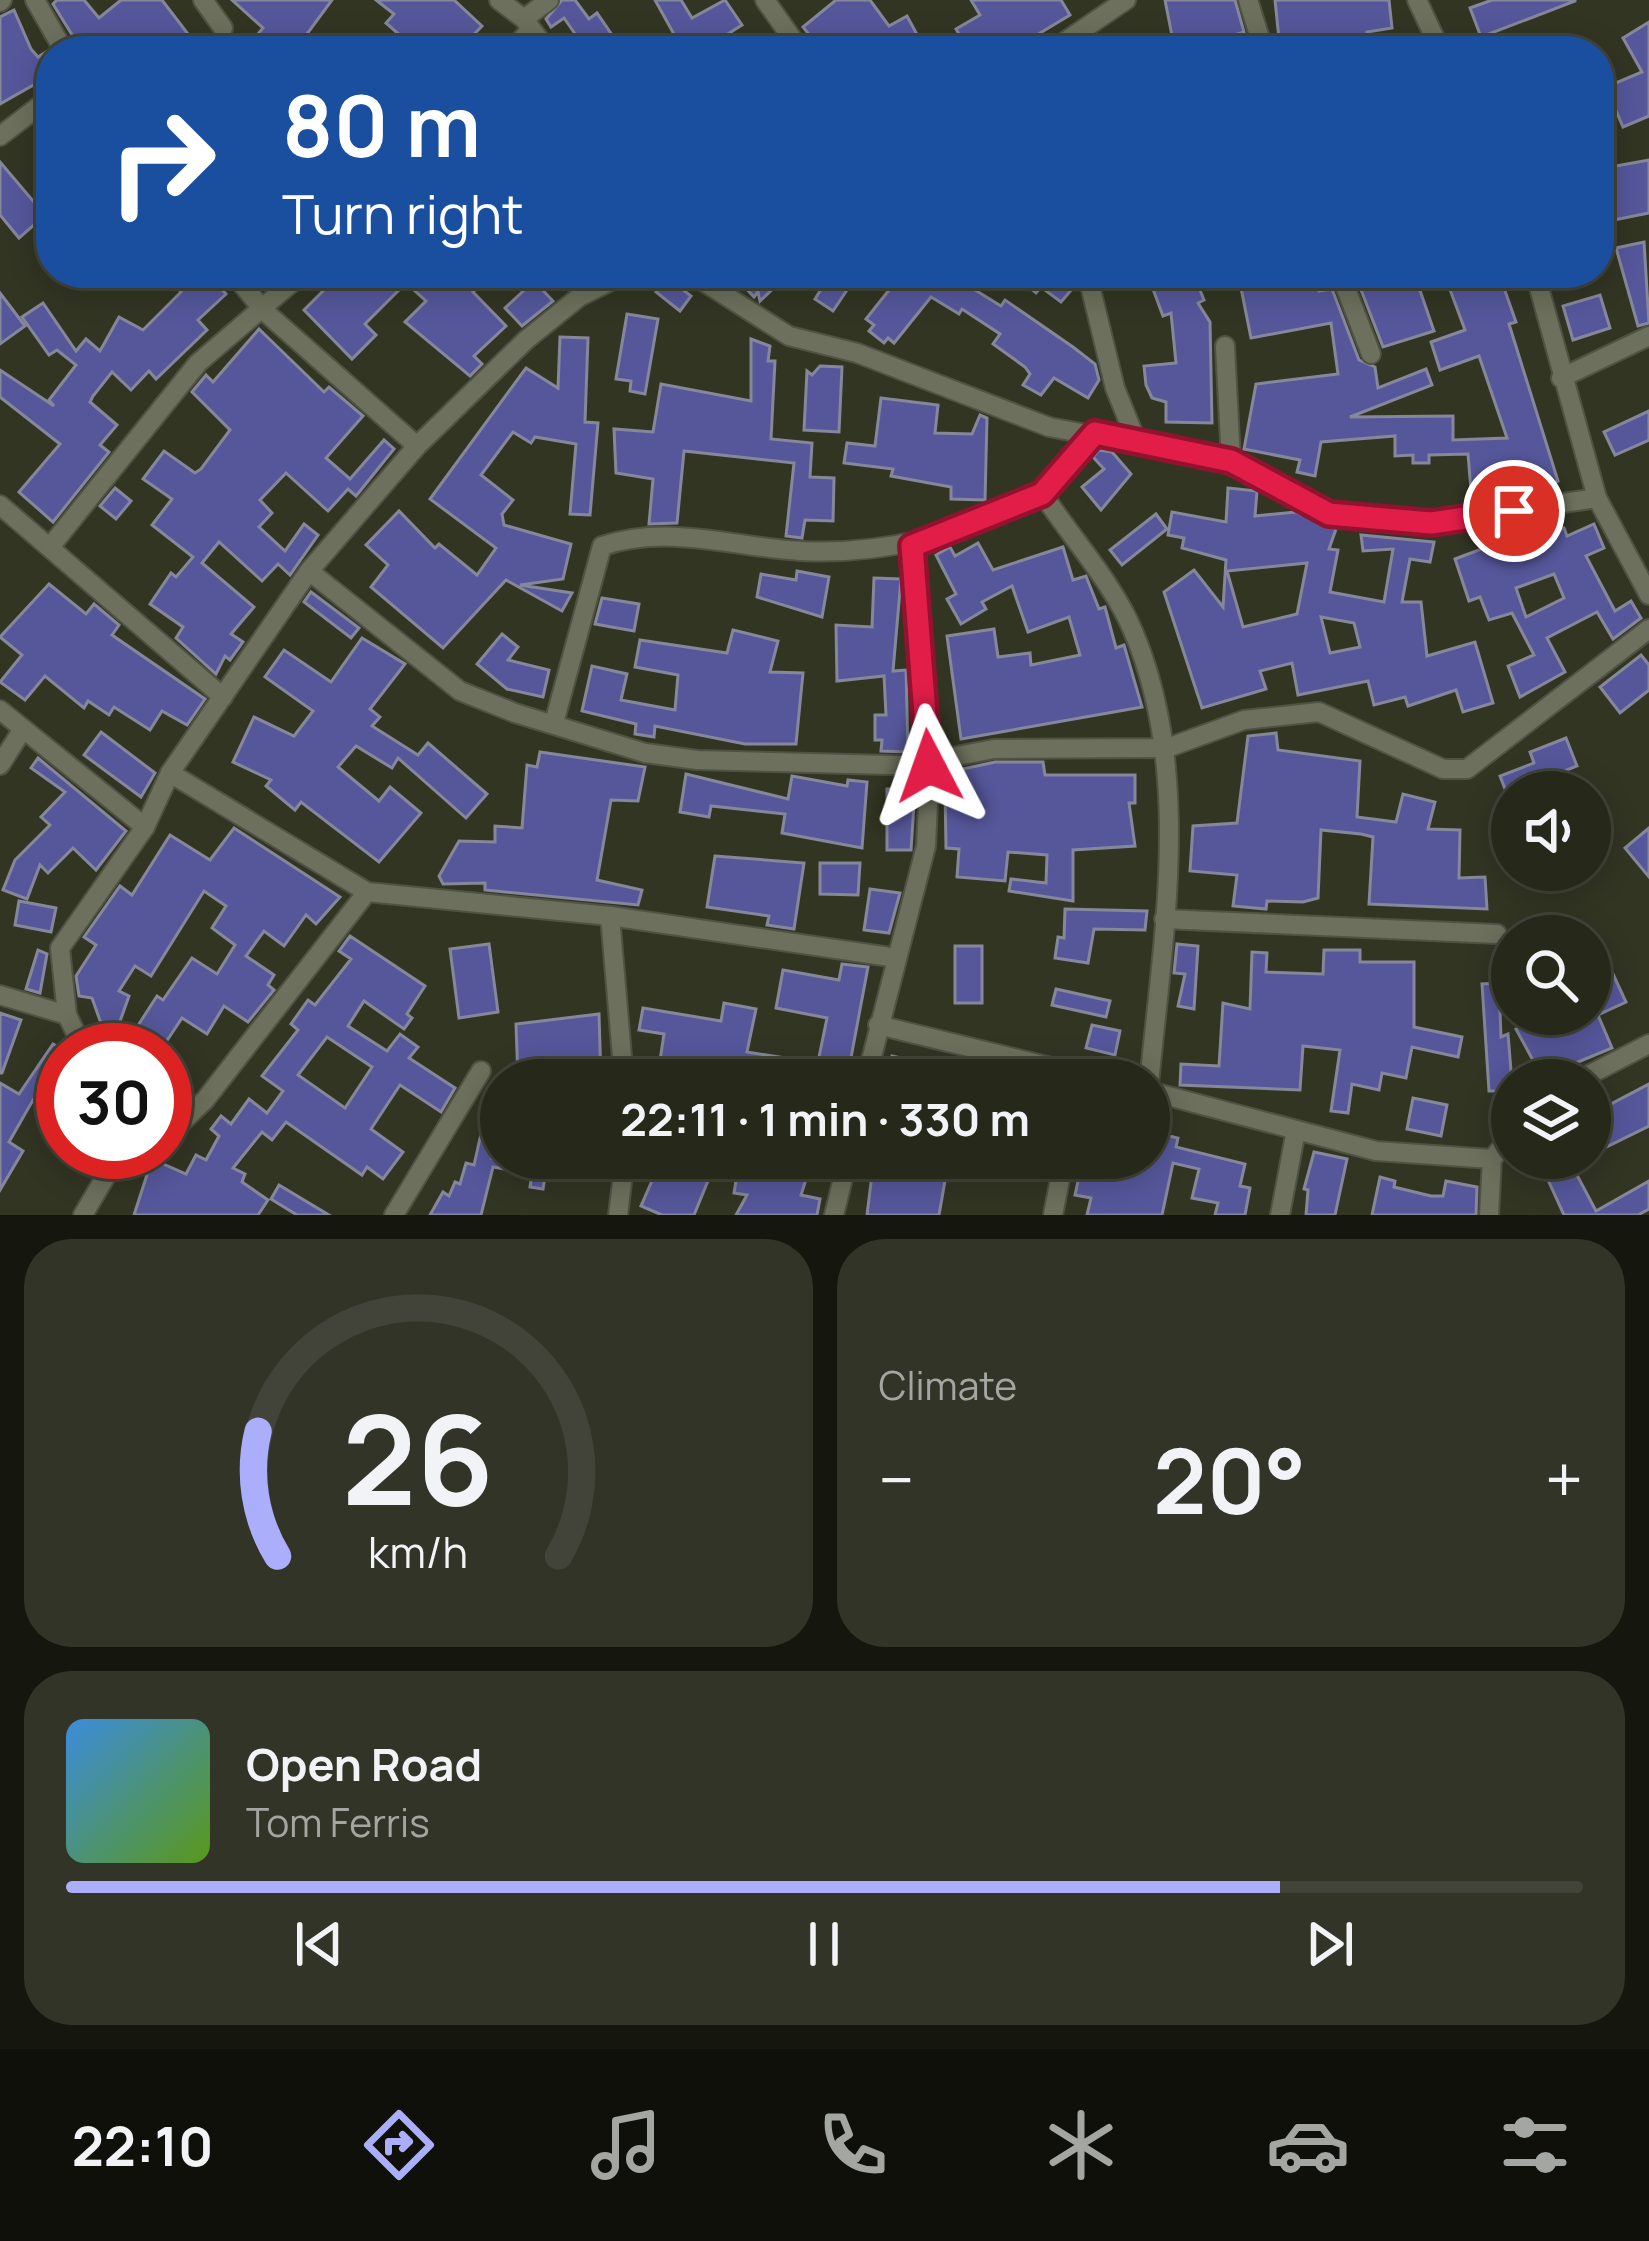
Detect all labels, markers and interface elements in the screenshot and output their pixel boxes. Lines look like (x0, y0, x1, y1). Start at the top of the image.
text: 80 m (282, 67, 481, 182)
icon: right (84, 84, 240, 240)
text: Turn right (282, 176, 524, 250)
pin (1463, 460, 1565, 562)
icon: arrive (1481, 478, 1547, 544)
position arrow (866, 703, 992, 829)
map controls (1491, 771, 1611, 1179)
button: sound (1491, 771, 1611, 891)
button: search (1491, 915, 1611, 1035)
speed limit sign: 30 (36, 1023, 192, 1179)
button: layers (1491, 1059, 1611, 1179)
text: 22:11 · 1 min · 330 m (620, 1088, 1030, 1150)
text: Climate (879, 1358, 1017, 1412)
text: 26 (342, 1372, 494, 1542)
text: 20° (1153, 1418, 1306, 1541)
text: − (879, 1434, 914, 1524)
text: + (1545, 1434, 1583, 1524)
text: km/h (368, 1522, 468, 1581)
text: Open Road (246, 1733, 482, 1795)
text: Tom Ferris (246, 1795, 430, 1849)
icon: previous (286, 1911, 352, 1977)
icon: pause (791, 1911, 857, 1977)
icon: next (1297, 1911, 1363, 1977)
icon: directions (357, 2103, 441, 2187)
icon: music (584, 2103, 668, 2187)
icon: phone (811, 2103, 895, 2187)
icon: climate (1039, 2103, 1123, 2187)
icon: car (1266, 2103, 1350, 2187)
icon: filters (1493, 2103, 1577, 2187)
text: 22:10 (72, 2108, 214, 2182)

